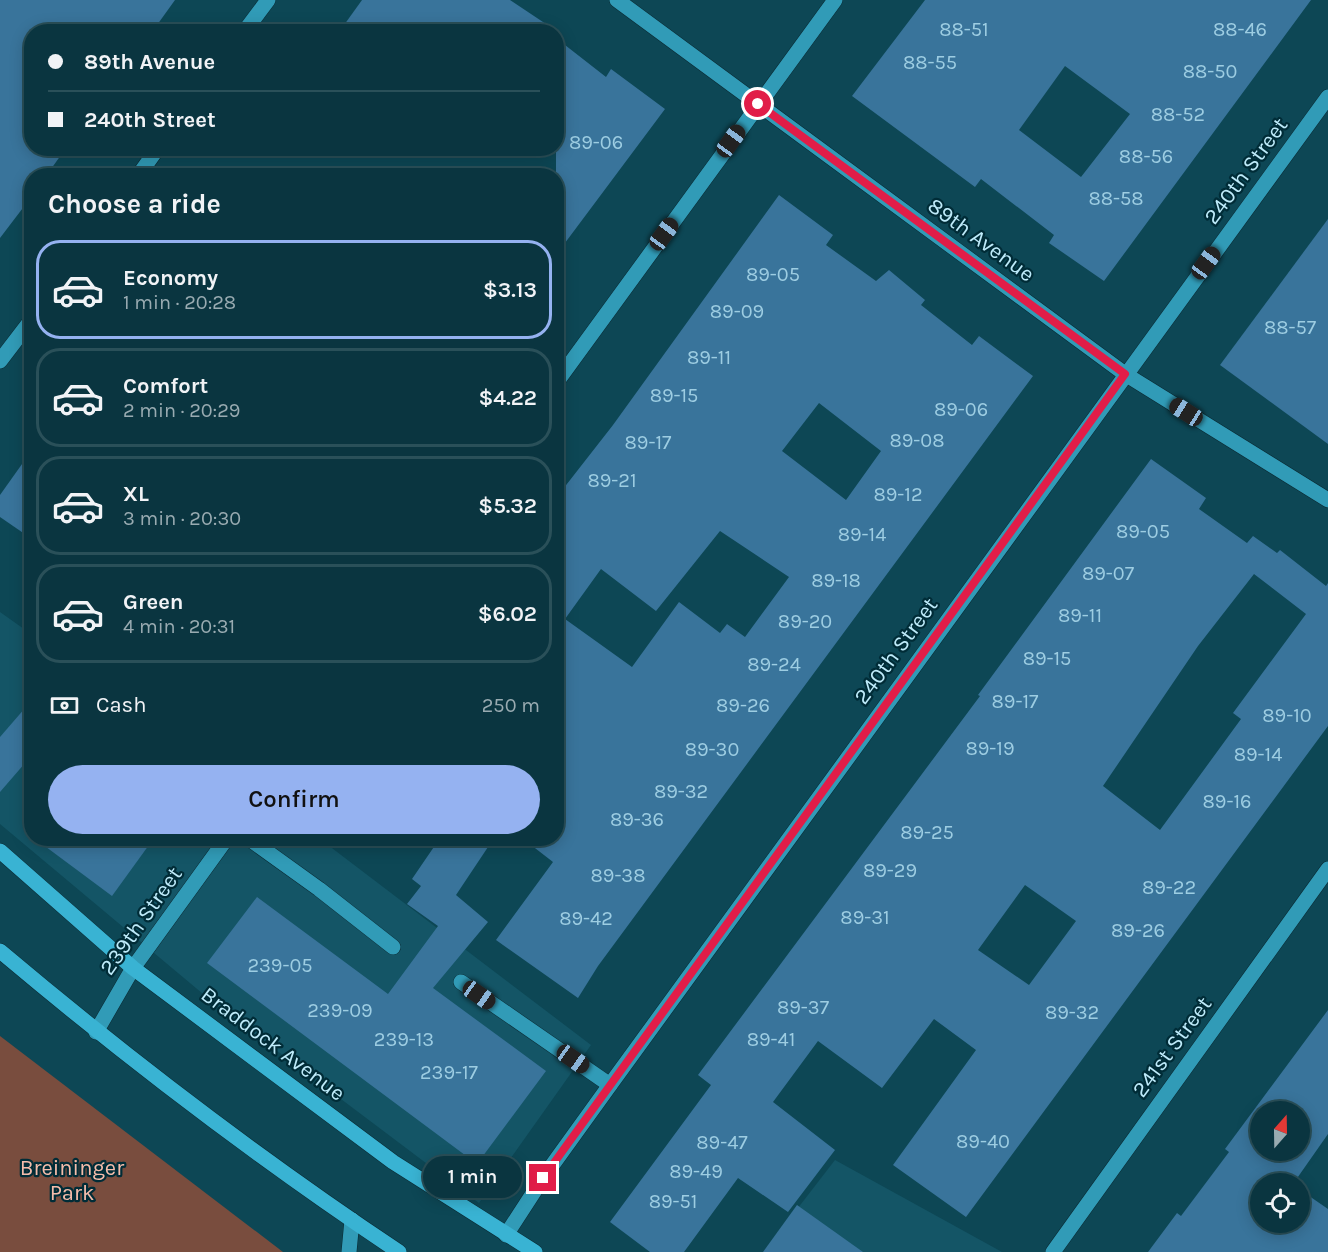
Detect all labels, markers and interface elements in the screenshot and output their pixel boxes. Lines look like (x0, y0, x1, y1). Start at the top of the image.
house number: 88-51 (939, 18, 989, 41)
house number: 88-46 (1213, 18, 1267, 41)
text: 89th Avenue (84, 49, 215, 75)
house number: 88-55 (903, 51, 957, 74)
house number: 88-50 (1183, 60, 1237, 83)
route start (744, 90, 771, 117)
house number: 88-52 (1151, 103, 1205, 126)
text: 240th Street (84, 107, 216, 133)
street label: 240th Street (1199, 113, 1293, 229)
car (713, 121, 749, 161)
house number: 89-06 (569, 131, 623, 154)
house number: 88-56 (1119, 145, 1173, 168)
house number: 88-58 (1088, 187, 1144, 210)
text: Choose a ride (48, 188, 221, 220)
street label: 89th Avenue (923, 193, 1039, 287)
car (646, 214, 682, 254)
car (1188, 243, 1224, 283)
icon: car (51, 263, 105, 317)
house number: 89-05 (746, 263, 800, 286)
text: Economy (123, 265, 218, 291)
text: $3.13 (483, 277, 537, 303)
text: 1 min · 20:28 (123, 291, 236, 314)
house number: 89-09 (710, 300, 764, 323)
house number: 88-57 (1264, 316, 1317, 339)
house number: 89-11 (687, 346, 731, 369)
icon: car (51, 371, 105, 425)
text: Comfort (123, 373, 208, 399)
house number: 89-15 (650, 384, 698, 407)
text: $4.22 (479, 385, 537, 411)
car (1166, 395, 1206, 429)
house number: 89-06 (934, 398, 988, 421)
text: 2 min · 20:29 (123, 399, 240, 422)
house number: 89-08 (889, 429, 945, 452)
house number: 89-17 (625, 431, 672, 454)
house number: 89-21 (587, 469, 637, 492)
icon: car (51, 479, 105, 533)
text: XL (123, 481, 149, 507)
house number: 89-12 (873, 483, 923, 506)
text: $5.32 (478, 493, 537, 519)
text: 3 min · 20:30 (123, 507, 241, 530)
house number: 89-05 (1116, 520, 1170, 543)
house number: 89-14 (838, 523, 886, 546)
house number: 89-07 (1082, 562, 1135, 585)
house number: 89-18 (811, 569, 861, 592)
icon: car (51, 587, 105, 641)
text: Green (123, 589, 184, 615)
street label: 240th Street (849, 593, 943, 709)
text: $6.02 (478, 601, 537, 627)
house number: 89-11 (1058, 604, 1102, 627)
house number: 89-20 (778, 610, 832, 633)
text: 4 min · 20:31 (123, 615, 235, 638)
house number: 89-15 (1023, 647, 1071, 670)
house number: 89-24 (747, 653, 801, 676)
icon: cash (48, 689, 81, 722)
house number: 89-17 (992, 690, 1039, 713)
text: Cash (96, 692, 146, 718)
text: 250 m (482, 694, 540, 717)
house number: 89-26 (716, 694, 770, 717)
house number: 89-10 (1262, 704, 1312, 727)
house number: 89-19 (965, 737, 1015, 760)
house number: 89-30 (685, 738, 739, 761)
house number: 89-14 (1234, 743, 1282, 766)
button: Confirm (48, 765, 540, 834)
house number: 89-32 (654, 780, 708, 803)
house number: 89-16 (1203, 790, 1251, 813)
house number: 89-36 (610, 808, 664, 831)
house number: 89-25 (900, 821, 954, 844)
house number: 89-29 (863, 859, 917, 882)
street label: 239th Street (94, 862, 188, 980)
house number: 89-38 (591, 864, 645, 887)
house number: 89-22 (1142, 876, 1196, 899)
house number: 89-31 (840, 906, 890, 929)
house number: 89-42 (559, 907, 613, 930)
house number: 89-26 (1111, 919, 1165, 942)
house number: 239-05 (247, 954, 313, 977)
car (459, 977, 499, 1013)
street label: Braddock Avenue (196, 981, 350, 1107)
street label: 241st Street (1127, 992, 1217, 1102)
house number: 89-37 (777, 996, 830, 1019)
house number: 239-09 (307, 999, 373, 1022)
house number: 89-32 (1045, 1001, 1099, 1024)
house number: 239-13 (374, 1028, 434, 1051)
house number: 89-41 (747, 1028, 795, 1051)
car (553, 1041, 593, 1077)
house number: 239-17 (420, 1061, 479, 1084)
north arrow (1250, 1101, 1310, 1161)
map controls (1250, 1101, 1310, 1233)
house number: 89-40 (956, 1130, 1010, 1153)
house number: 89-47 (696, 1131, 748, 1154)
park label: Breininger Park (20, 1155, 124, 1206)
callout: 1 min (423, 1157, 522, 1199)
house number: 89-49 (669, 1160, 723, 1183)
route end (529, 1164, 556, 1191)
text: 1 min (448, 1165, 497, 1188)
button: locate (1250, 1173, 1310, 1233)
house number: 89-51 (649, 1190, 697, 1213)

